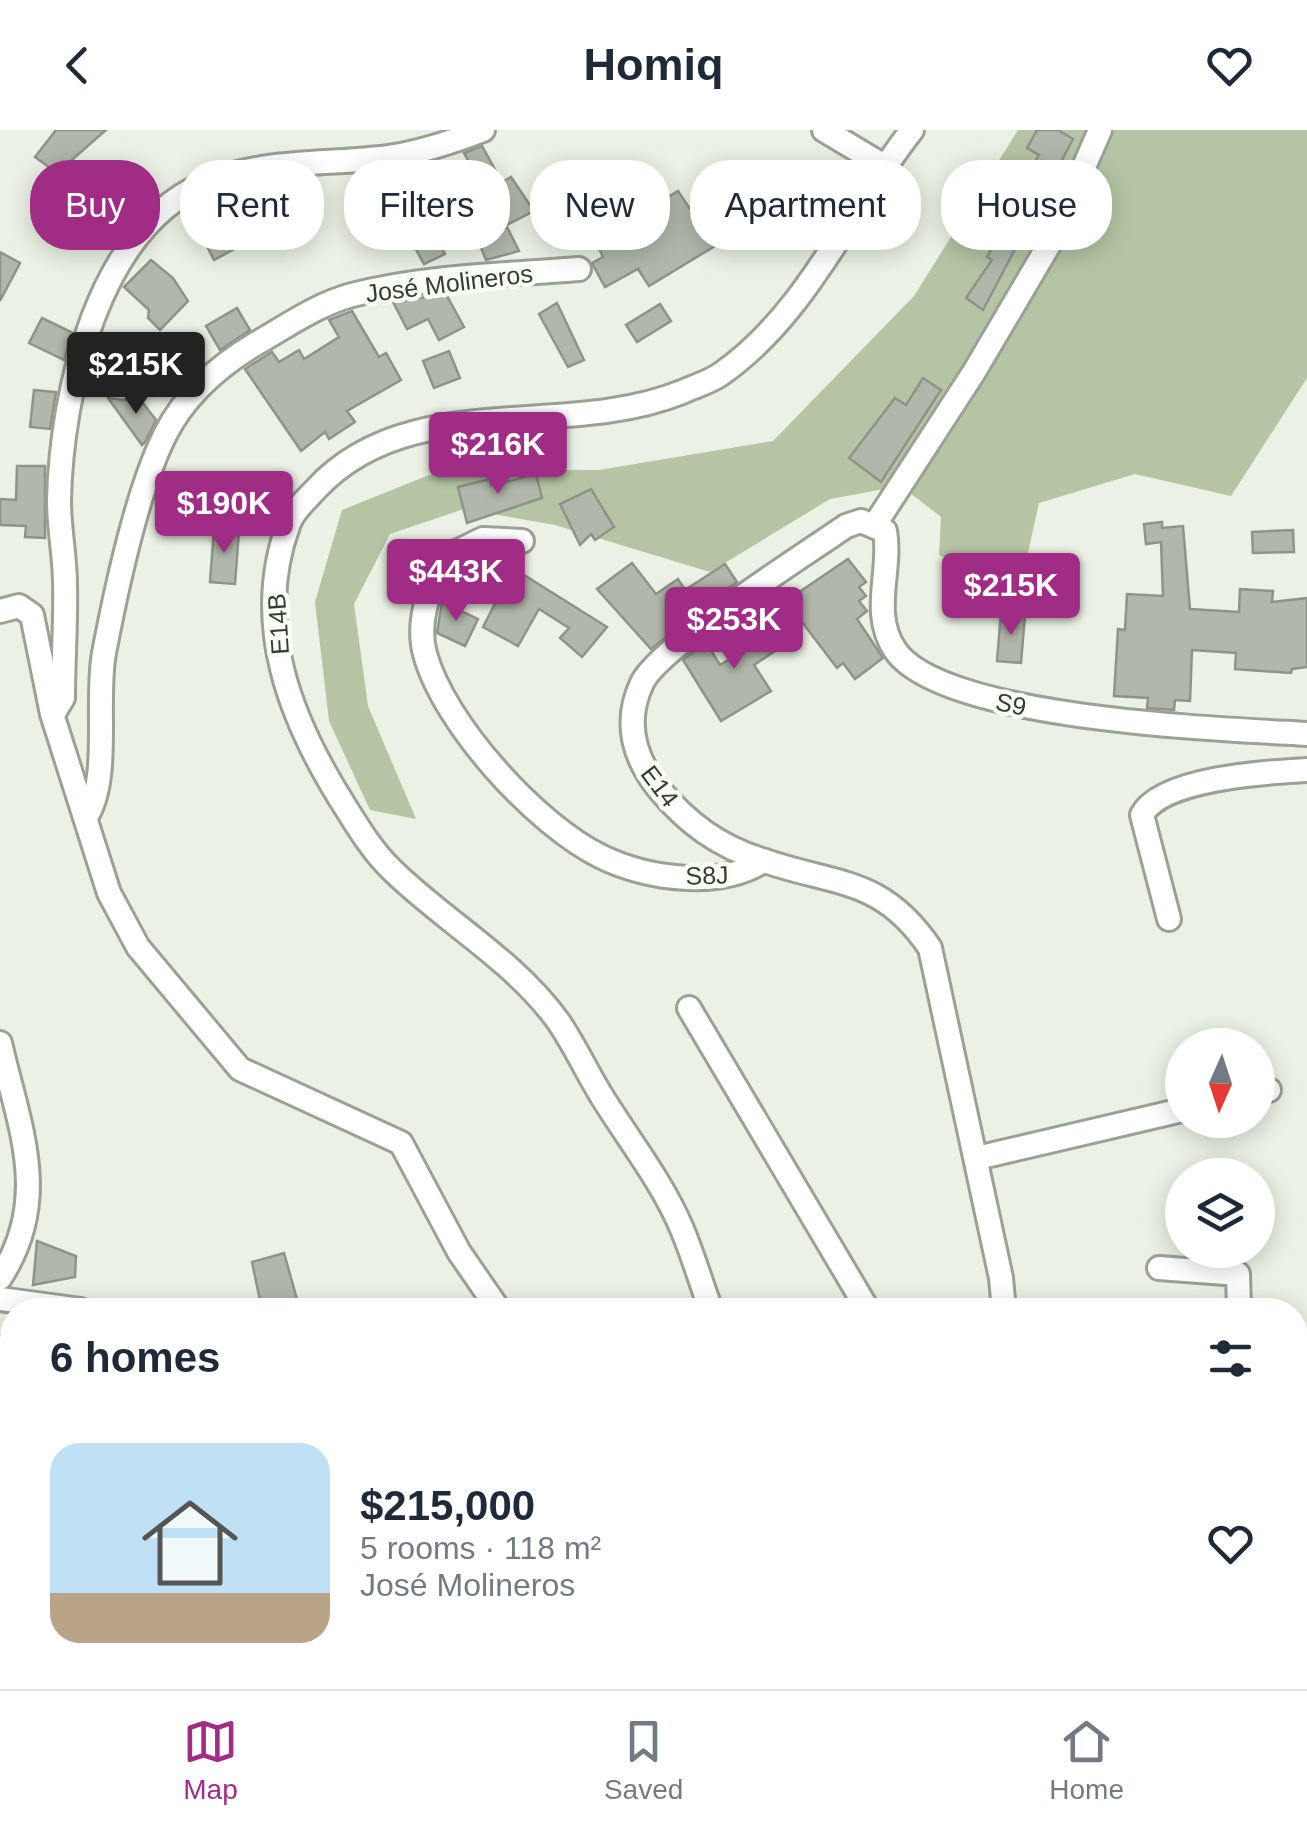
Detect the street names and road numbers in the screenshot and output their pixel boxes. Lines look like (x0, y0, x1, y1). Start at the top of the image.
street label: José Molineros (364, 259, 534, 307)
street label: E14B (262, 593, 294, 655)
street label: S9 (993, 687, 1029, 721)
street label: E14 (635, 760, 685, 812)
street label: S8J (685, 860, 729, 890)

